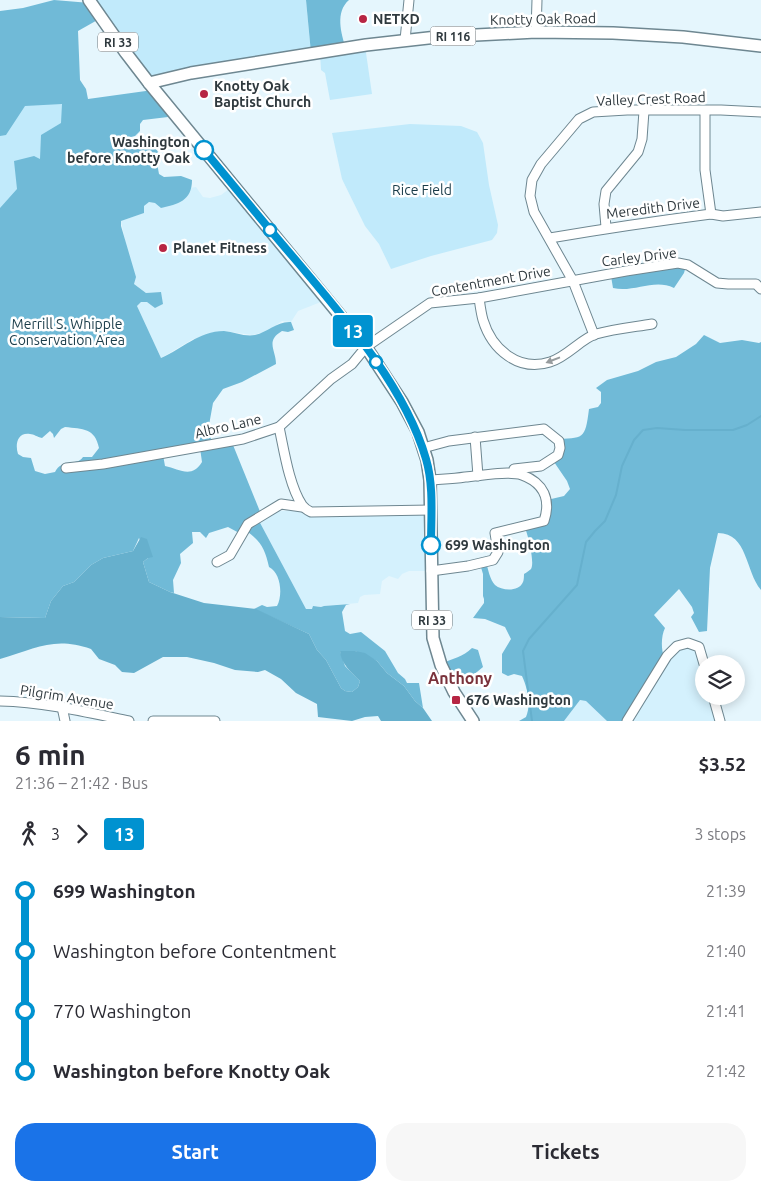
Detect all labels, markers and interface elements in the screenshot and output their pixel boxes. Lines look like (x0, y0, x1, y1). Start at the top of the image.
street label: Knotty Oak Road (490, 10, 596, 28)
place label: NETKD (373, 11, 420, 27)
marker: NETKD (357, 13, 369, 25)
road number: RI 116 (430, 27, 476, 46)
road number: RI 33 (98, 32, 138, 52)
place label: Knotty Oak Baptist Church (214, 78, 311, 110)
marker: Knotty Oak Baptist Church (198, 88, 210, 100)
street label: Valley Crest Road (596, 89, 706, 109)
place label: Washington before Knotty Oak (67, 134, 190, 166)
marker: Washington before Knotty Oak (194, 140, 214, 160)
park label: Rice Field (392, 182, 452, 198)
street label: Meredith Drive (605, 194, 701, 222)
unlabelled marker (263, 223, 277, 237)
place label: Planet Fitness (173, 240, 267, 256)
marker: Planet Fitness (157, 242, 169, 254)
street label: Carley Drive (601, 244, 677, 270)
street label: Contentment Drive (430, 263, 552, 299)
line badge: 13 (330, 315, 376, 347)
park label: Merrill S. Whipple Conservation Area (9, 316, 125, 348)
text: 13 (343, 321, 363, 341)
unlabelled marker (369, 355, 383, 369)
one-way arrow (545, 356, 560, 364)
street label: Albro Lane (193, 411, 263, 441)
marker: 699 Washington (421, 535, 441, 555)
place label: 699 Washington (445, 537, 550, 553)
road number: RI 33 (412, 610, 452, 630)
map controls (695, 655, 745, 705)
button: layers (695, 655, 745, 705)
district label: Anthony (428, 669, 493, 687)
street label: Pilgrim Avenue (19, 682, 115, 712)
place label: 676 Washington (466, 692, 571, 708)
marker: 676 Washington (450, 694, 462, 706)
text: 6 min (15, 739, 86, 770)
text: $3.52 (698, 753, 746, 775)
text: 21:36 – 21:42 · Bus (15, 774, 148, 792)
icon: walk (15, 820, 43, 848)
icon: forward (68, 820, 96, 848)
text: 13 (114, 824, 134, 844)
text: 3 (51, 825, 60, 843)
text: 3 stops (694, 825, 746, 843)
text: 699 Washington (53, 880, 196, 902)
text: 21:39 (706, 882, 746, 900)
text: Washington before Contentment (53, 940, 336, 962)
text: 21:40 (706, 942, 746, 960)
text: 770 Washington (53, 1000, 191, 1022)
text: 21:41 (706, 1002, 746, 1020)
text: Washington before Knotty Oak (53, 1060, 330, 1082)
text: 21:42 (706, 1062, 746, 1080)
button: Start (15, 1123, 376, 1181)
button: Tickets (386, 1123, 746, 1181)

